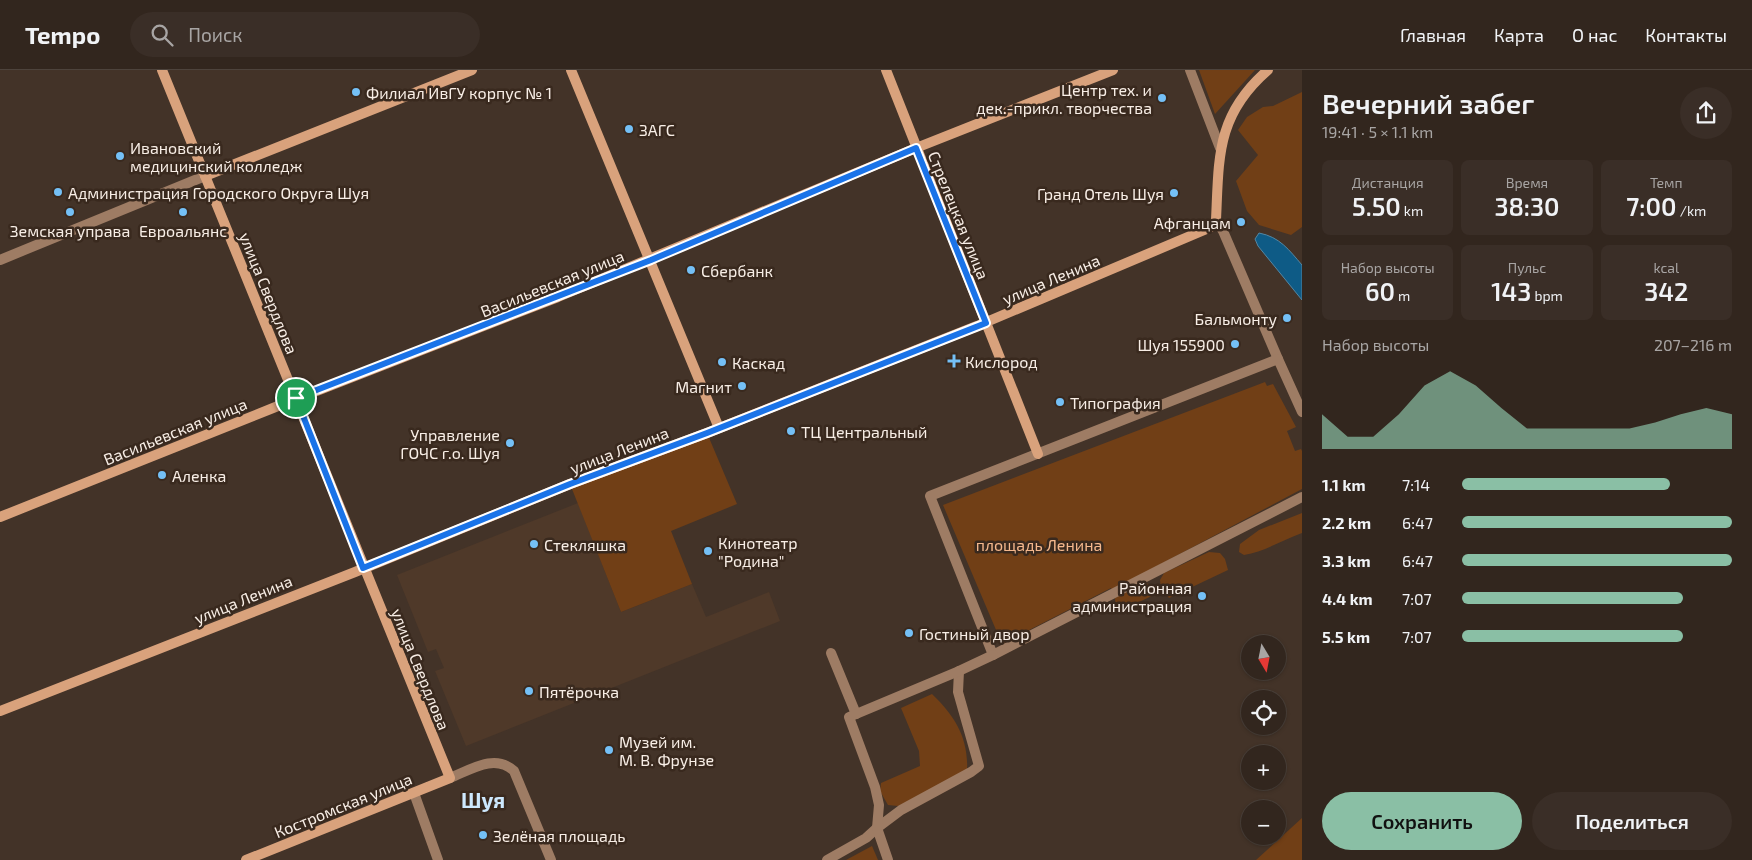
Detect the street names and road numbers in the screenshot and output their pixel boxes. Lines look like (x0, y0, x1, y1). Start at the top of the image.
street label: Стрелецкая улица (924, 148, 993, 282)
street label: улица Свердлова (235, 229, 302, 357)
street label: Васильевская улица (478, 246, 627, 321)
street label: улица Ленина (999, 250, 1103, 309)
street label: Васильевская улица (101, 394, 250, 469)
street label: улица Ленина (567, 422, 671, 478)
street label: улица Ленина (191, 571, 295, 628)
street label: улица Свердлова (387, 605, 454, 733)
street label: Костромская улица (271, 769, 415, 842)

